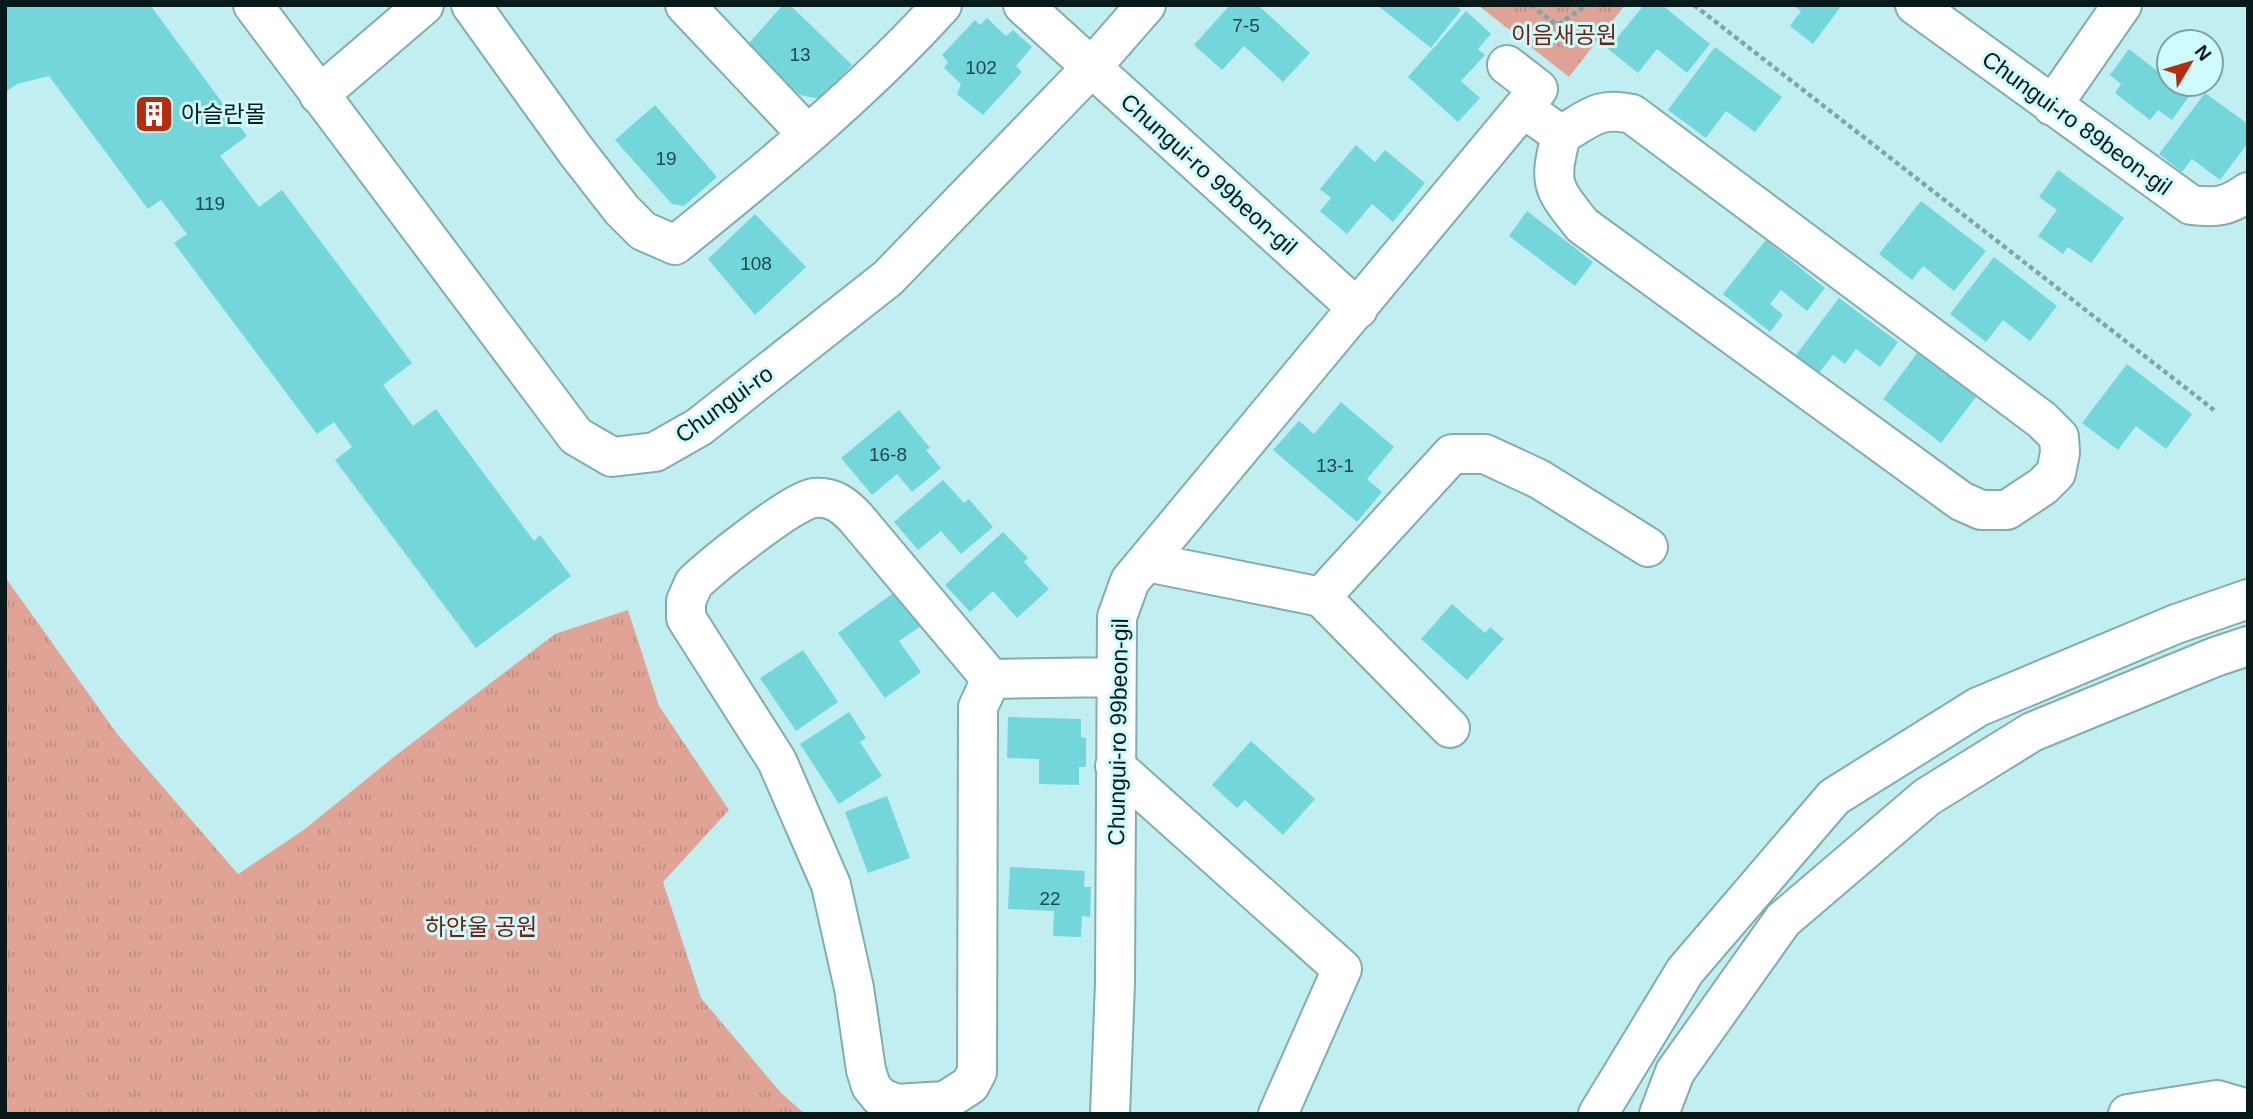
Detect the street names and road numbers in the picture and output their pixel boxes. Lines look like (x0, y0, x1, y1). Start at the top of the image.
street label: Chungui-ro 89beon-gil (1977, 46, 2177, 200)
street label: Chungui-ro 99beon-gil (1116, 88, 1302, 260)
street label: Chungui-ro (670, 360, 778, 448)
street label: Chungui-ro 99beon-gil (1103, 618, 1133, 846)

